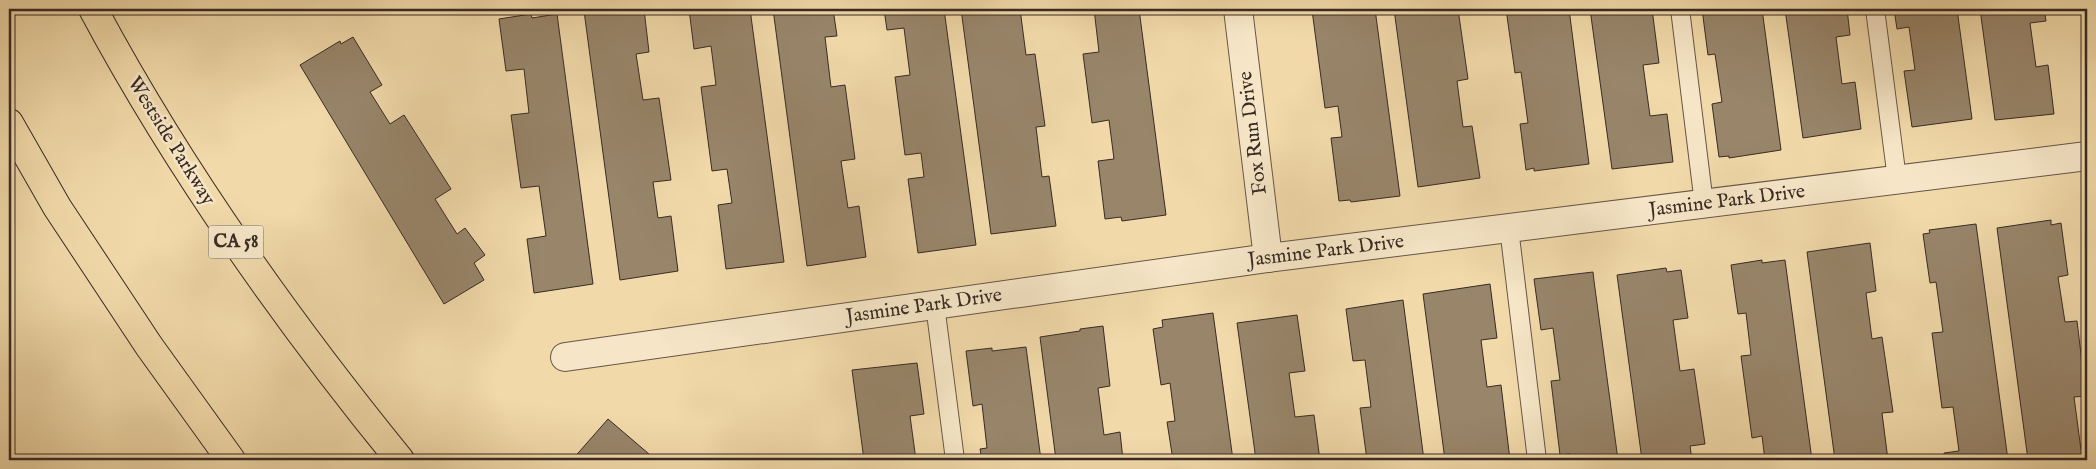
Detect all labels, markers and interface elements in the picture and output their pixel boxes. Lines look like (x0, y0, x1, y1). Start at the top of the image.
street label: Fox Run Drive (1233, 70, 1273, 196)
street label: Westside Parkway (121, 72, 221, 210)
street label: Jasmine Park Drive (1645, 179, 1807, 223)
road number: CA 58 (208, 226, 264, 258)
street label: Jasmine Park Drive (1244, 229, 1406, 273)
street label: Jasmine Park Drive (842, 283, 1004, 330)

